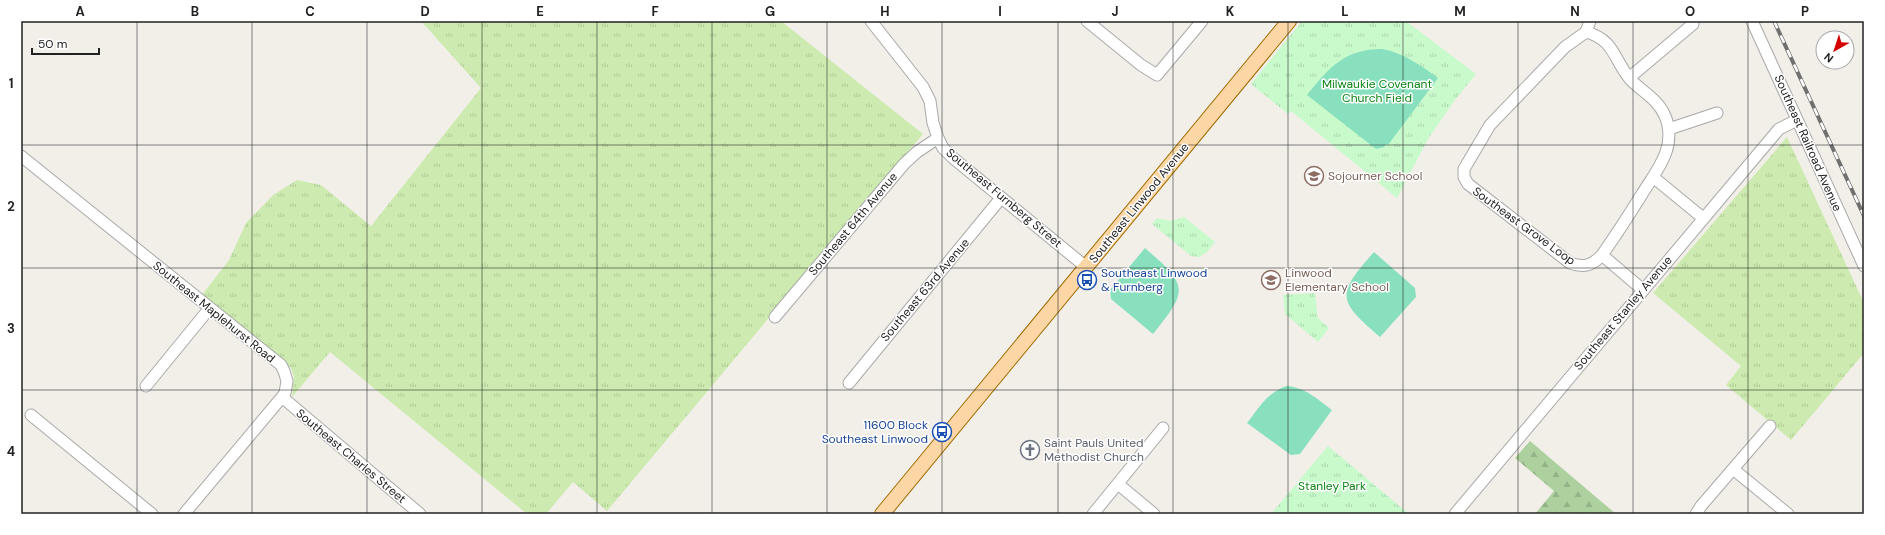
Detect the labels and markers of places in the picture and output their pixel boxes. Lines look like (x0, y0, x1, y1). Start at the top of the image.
school or university icon: Sojourner School (1303, 165, 1325, 187)
place label: Sojourner School (1328, 168, 1422, 184)
place label: Southeast Linwood & Furnberg (1101, 265, 1207, 295)
place label: Linwood Elementary School (1285, 265, 1389, 295)
bus stop icon: Southeast Linwood & Furnberg (1076, 269, 1098, 291)
school or university icon: Linwood Elementary School (1260, 269, 1282, 291)
place label: 11600 Block Southeast Linwood (822, 417, 928, 447)
bus stop icon: 11600 Block Southeast Linwood (931, 421, 953, 443)
place label: Saint Pauls United Methodist Church (1044, 435, 1144, 465)
church icon: Saint Pauls United Methodist Church (1019, 439, 1041, 461)

